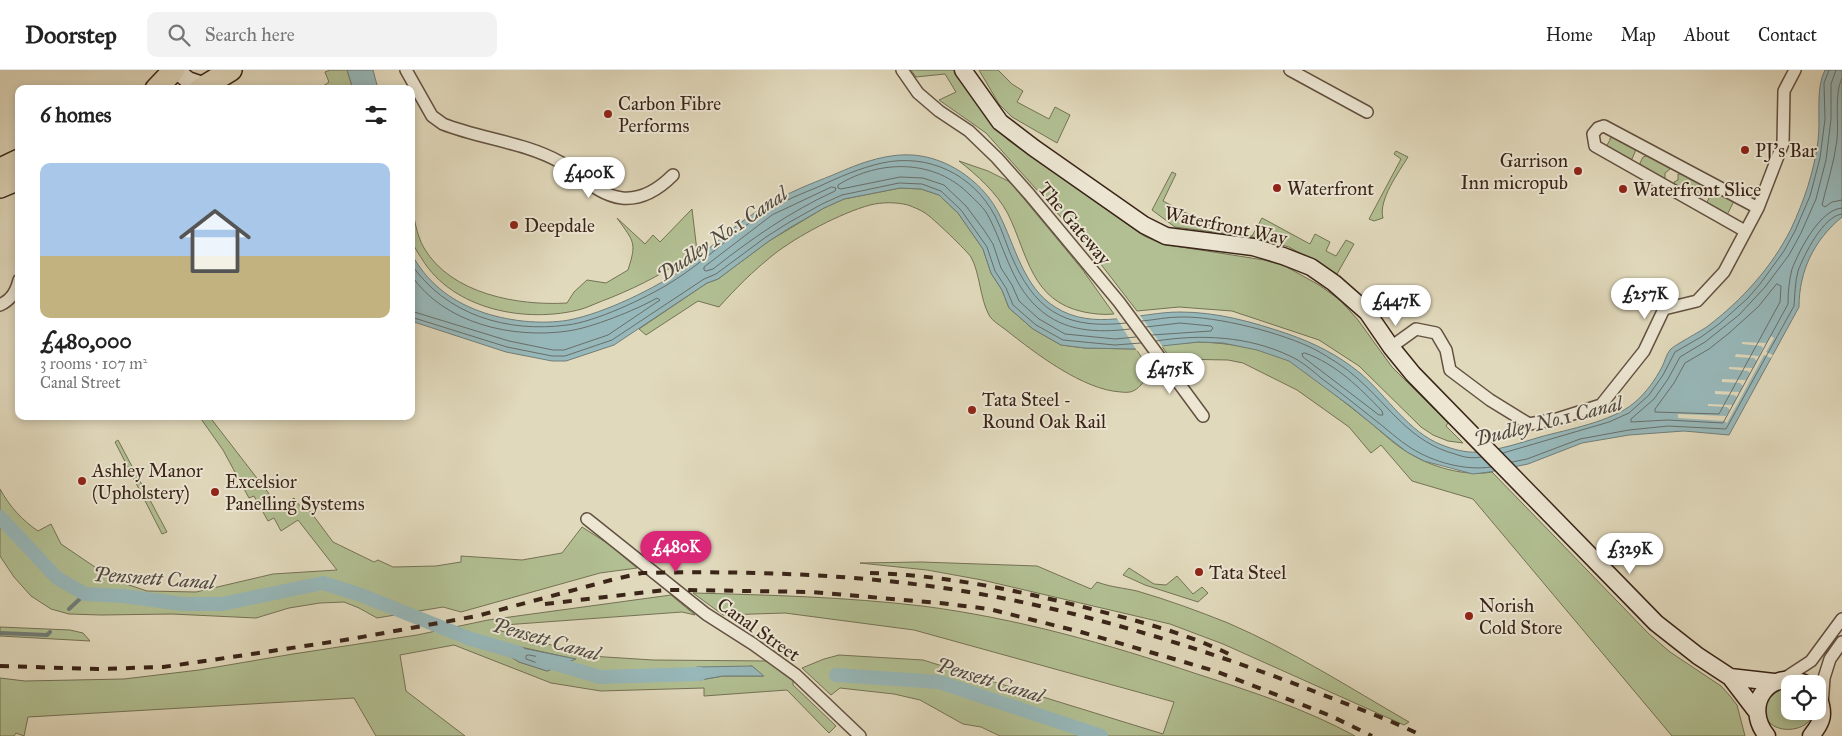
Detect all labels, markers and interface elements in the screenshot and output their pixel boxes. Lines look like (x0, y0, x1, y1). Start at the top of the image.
search box (147, 12, 497, 57)
text: Doorstep (25, 20, 117, 50)
icon: search (165, 21, 193, 49)
text: Search here (205, 23, 295, 46)
text: Home (1546, 24, 1593, 46)
text: Map (1621, 24, 1656, 46)
text: About (1684, 24, 1730, 46)
text: Contact (1758, 24, 1817, 46)
place label: Carbon Fibre Performs (618, 92, 721, 137)
icon: filters (362, 101, 390, 129)
text: 6 homes (40, 102, 112, 128)
marker: Carbon Fibre Performs (602, 108, 614, 120)
place label: PJ's Bar (1755, 139, 1818, 163)
marker: PJ's Bar (1739, 144, 1751, 156)
place label: Garrison Inn micropub (1460, 149, 1568, 194)
pin: £400K (554, 156, 624, 199)
text: £400K (564, 163, 614, 182)
marker: Garrison Inn micropub (1572, 165, 1584, 177)
street label: The Gateway (1033, 177, 1117, 270)
place label: Waterfront (1287, 177, 1374, 200)
place label: Waterfront Slice (1633, 178, 1761, 201)
water label: Dudley No.1 Canal (652, 181, 793, 286)
marker: Waterfront (1271, 182, 1283, 194)
marker: Waterfront Slice (1617, 183, 1629, 195)
icon: home (170, 196, 260, 286)
street label: Waterfront Way (1162, 201, 1290, 250)
place label: Deepdale (524, 214, 595, 237)
marker: Deepdale (508, 219, 520, 231)
pin: £257K (1610, 278, 1680, 320)
pin: £447K (1361, 284, 1431, 327)
text: £257K (1622, 284, 1668, 303)
text: £447K (1372, 291, 1420, 310)
text: £480,000 (40, 328, 132, 354)
pin: £475K (1135, 352, 1205, 395)
text: 3 rooms · 107 m² (40, 354, 147, 373)
text: £475K (1147, 359, 1193, 378)
text: Canal Street (40, 373, 121, 392)
place label: Tata Steel - Round Oak Rail (982, 388, 1107, 433)
water label: Dudley No.1 Canal (1471, 391, 1626, 451)
marker: Tata Steel - Round Oak Rail (966, 404, 978, 416)
place label: Ashley Manor (Upholstery) (91, 459, 204, 505)
place label: Excelsior Panelling Systems (225, 470, 365, 516)
marker: Ashley Manor (Upholstery) (76, 475, 88, 487)
marker: Excelsior Panelling Systems (209, 486, 221, 498)
pin: £480K (641, 530, 711, 573)
pin: £329K (1595, 532, 1665, 575)
text: £480K (651, 537, 701, 556)
text: £329K (1607, 539, 1653, 558)
place label: Tata Steel (1209, 561, 1287, 584)
water label: Pensnett Canal (92, 562, 217, 594)
marker: Tata Steel (1193, 566, 1205, 578)
street label: Canal Street (713, 593, 805, 666)
place label: Norish Cold Store (1479, 594, 1563, 639)
marker: Norish Cold Store (1463, 610, 1475, 622)
water label: Pensett Canal (489, 612, 604, 666)
water label: Pensett Canal (933, 652, 1048, 708)
map controls (1781, 675, 1826, 720)
button: locate (1781, 675, 1826, 720)

